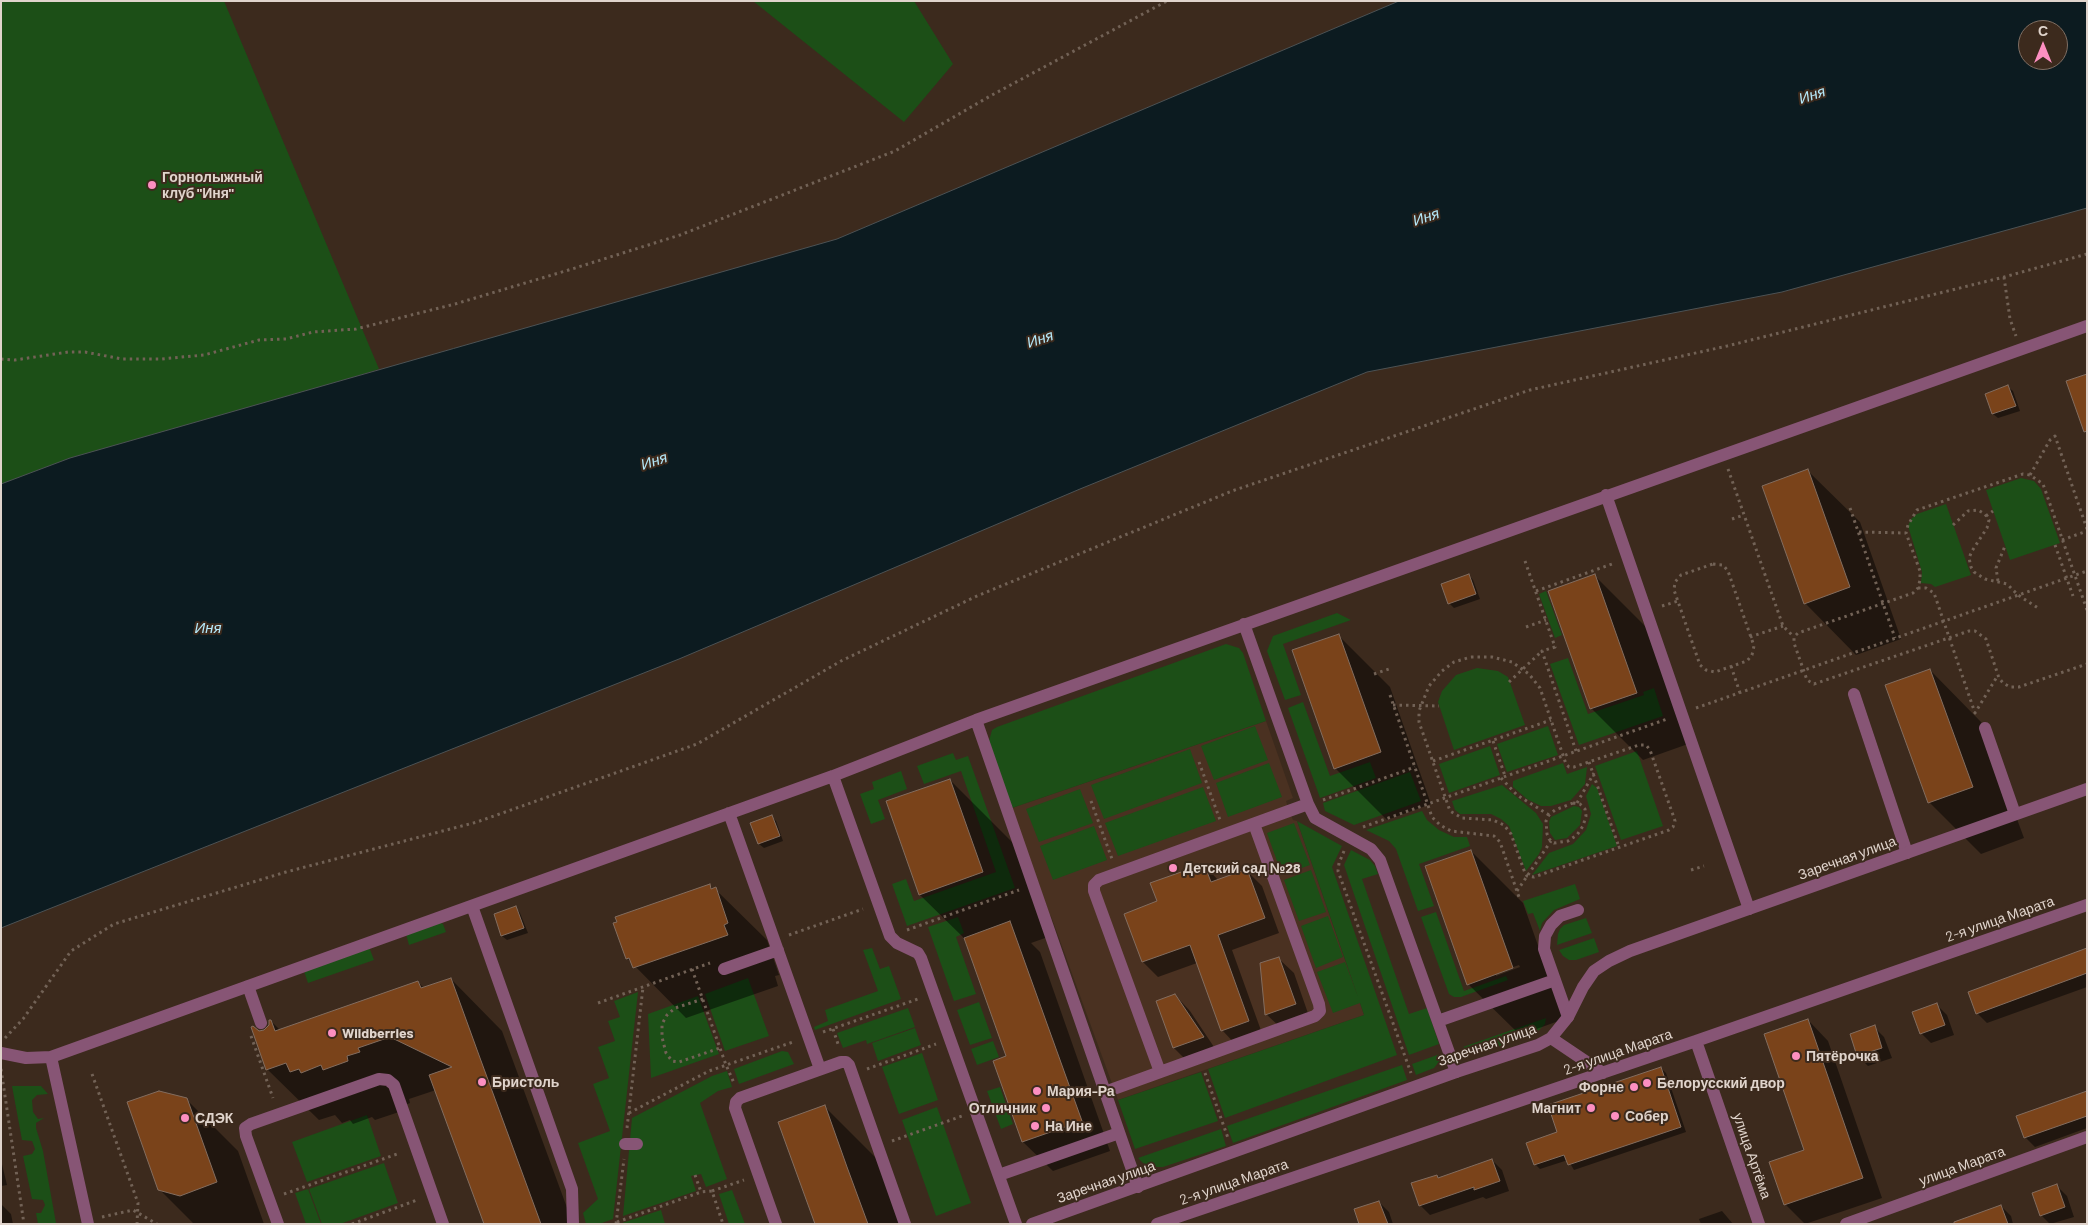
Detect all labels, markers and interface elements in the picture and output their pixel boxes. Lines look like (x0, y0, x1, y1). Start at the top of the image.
north arrow (2018, 20, 2068, 70)
text: С (2038, 22, 2048, 39)
water label: Иня (1796, 82, 1828, 108)
place label: Горнолыжный клуб "Иня" (162, 169, 263, 202)
marker: Горнолыжный клуб "Иня" (146, 179, 158, 191)
water label: Иня (1410, 204, 1442, 230)
water label: Иня (1024, 326, 1056, 352)
water label: Иня (638, 448, 670, 474)
water label: Иня (195, 619, 221, 637)
street label: Заречная улица (1796, 832, 1898, 884)
place label: Детский сад №28 (1183, 860, 1301, 876)
marker: Детский сад №28 (1167, 862, 1179, 874)
street label: 2-я улица Марата (1944, 893, 2056, 945)
street label: Заречная улица (1436, 1020, 1538, 1070)
place label: Wildberries (342, 1025, 414, 1041)
street label: 2-я улица Марата (1562, 1026, 1674, 1078)
marker: Wildberries (326, 1027, 338, 1039)
place label: Пятёрочка (1806, 1048, 1879, 1064)
marker: Пятёрочка (1790, 1050, 1802, 1062)
place label: Бристоль (492, 1074, 559, 1090)
place label: Белорусский двор (1657, 1075, 1785, 1091)
marker: Бристоль (476, 1076, 488, 1088)
marker: Белорусский двор (1641, 1077, 1653, 1089)
place label: Форне (1579, 1079, 1624, 1095)
marker: Форне (1628, 1081, 1640, 1093)
place label: Мария-Ра (1047, 1083, 1115, 1099)
marker: Мария-Ра (1031, 1085, 1043, 1097)
place label: Отличник (969, 1100, 1036, 1116)
place label: Магнит (1532, 1100, 1581, 1116)
marker: Отличник (1040, 1102, 1052, 1114)
marker: Магнит (1585, 1102, 1597, 1114)
place label: Собер (1625, 1108, 1669, 1124)
place label: СДЭК (195, 1110, 233, 1126)
marker: Собер (1609, 1110, 1621, 1122)
street label: улица Артёма (1729, 1111, 1775, 1201)
marker: СДЭК (179, 1112, 191, 1124)
place label: На Ине (1045, 1118, 1092, 1134)
marker: На Ине (1029, 1120, 1041, 1132)
street label: улица Марата (1917, 1143, 2007, 1189)
street label: 2-я улица Марата (1178, 1156, 1290, 1208)
street label: Заречная улица (1055, 1157, 1157, 1207)

